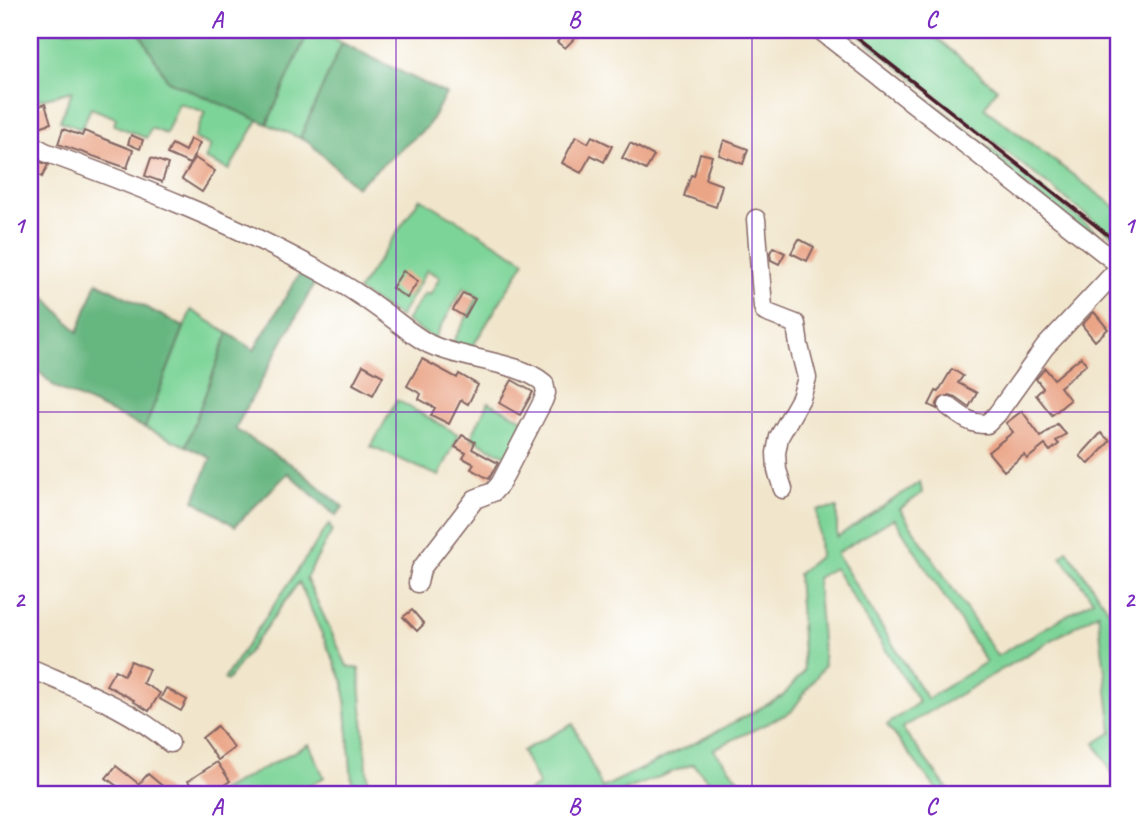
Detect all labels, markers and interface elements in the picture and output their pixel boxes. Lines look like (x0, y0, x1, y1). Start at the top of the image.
text: A (211, 5, 225, 34)
text: B (568, 5, 582, 34)
text: C (926, 5, 940, 34)
text: 1 (14, 211, 27, 240)
text: 1 (1124, 211, 1137, 240)
text: 2 (14, 585, 27, 614)
text: 2 (1124, 585, 1137, 614)
text: A (211, 792, 225, 821)
text: B (568, 792, 582, 821)
text: C (926, 792, 940, 821)

